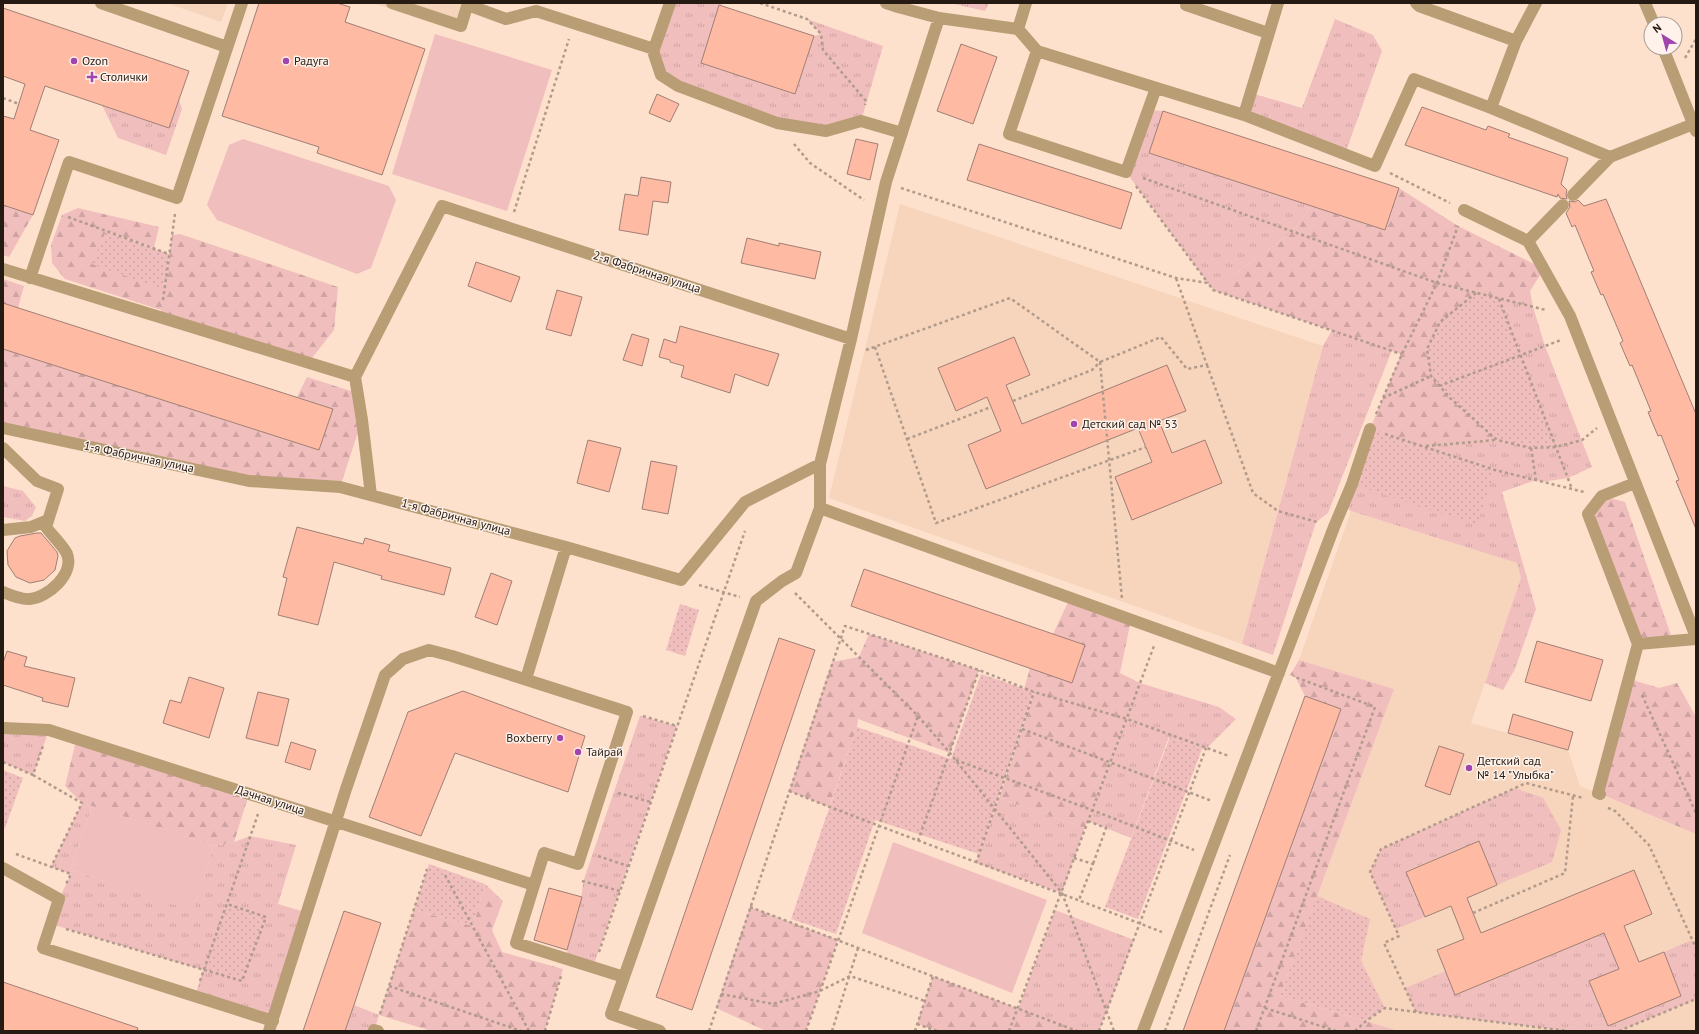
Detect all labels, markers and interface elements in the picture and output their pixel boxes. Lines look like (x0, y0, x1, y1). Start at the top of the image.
north arrow (1643, 16, 1683, 56)
text: N (1650, 20, 1664, 36)
place label: Ozon (82, 53, 108, 68)
place label: Радуга (294, 53, 329, 68)
marker: Ozon (69, 56, 79, 66)
marker: Радуга (281, 56, 291, 66)
place label: Столички (100, 69, 148, 84)
marker: Столички (87, 72, 97, 82)
street label: 2-я Фабричная улица (591, 247, 703, 296)
place label: Детский сад № 53 (1082, 416, 1178, 431)
marker: Детский сад № 53 (1069, 419, 1079, 429)
street label: 1-я Фабричная улица (83, 437, 196, 476)
street label: 1-я Фабричная улица (400, 495, 512, 538)
place label: Boxberry (506, 730, 552, 745)
marker: Boxberry (555, 733, 565, 743)
place label: Тайрай (586, 744, 623, 759)
marker: Тайрай (573, 747, 583, 757)
place label: Детский сад № 14 "Улыбка" (1477, 753, 1554, 782)
marker: Детский сад № 14 "Улыбка" (1464, 763, 1474, 773)
street label: Дачная улица (234, 781, 307, 818)

